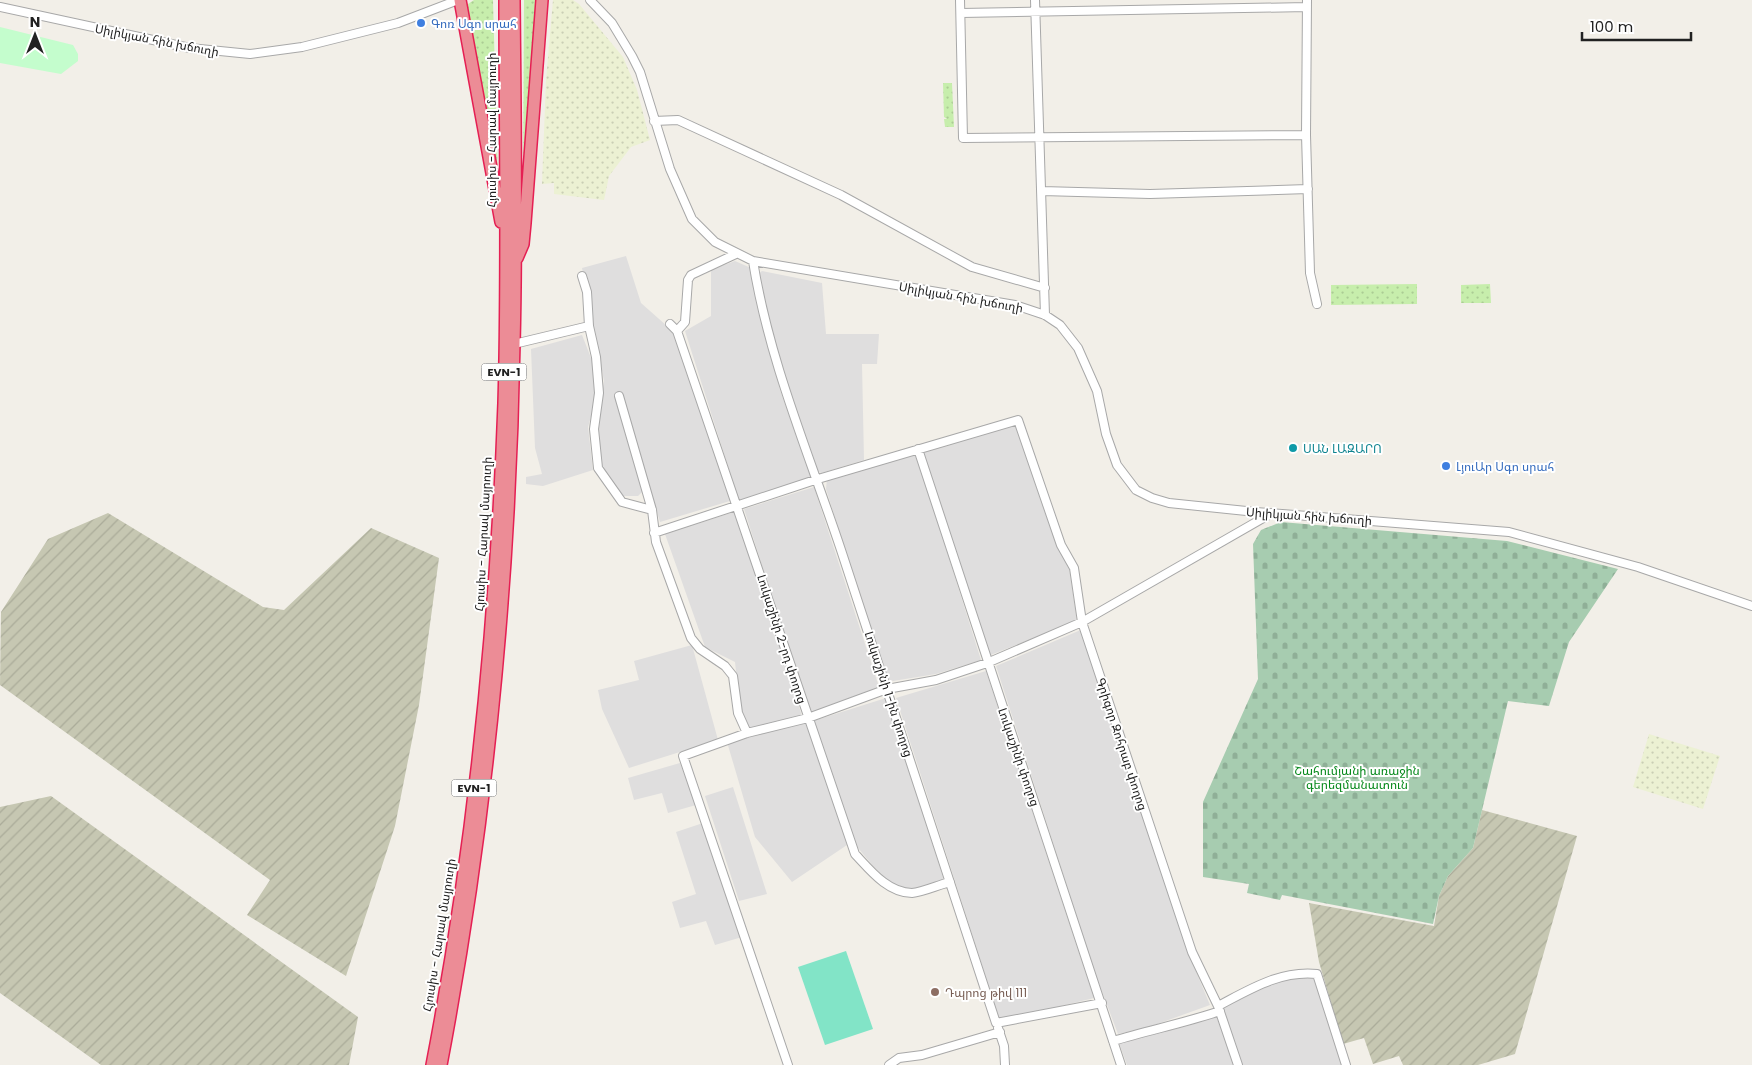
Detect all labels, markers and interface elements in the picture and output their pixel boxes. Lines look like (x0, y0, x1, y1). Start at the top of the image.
north arrow (10, 10, 60, 60)
scale bar (1582, 10, 1691, 42)
text: N (30, 12, 40, 32)
place label: Գոռ Սգո սրահ (431, 15, 517, 32)
text: 100 m (1590, 16, 1633, 37)
marker: Գոռ Սգո սրահ (415, 17, 427, 29)
street label: Սիլիկյան հին խճուղի (94, 20, 220, 60)
street label: Հյուսիս - Հարավ մայրուղի (483, 53, 500, 207)
street label: Սիլիկյան հին խճուղի (897, 278, 1025, 316)
road number: EVN-1 (482, 364, 526, 381)
place label: ՍԱՆ ԼԱԶԱՐՈ (1303, 440, 1382, 457)
marker: ՍԱՆ ԼԱԶԱՐՈ (1287, 442, 1299, 454)
street label: Հյուսիս - Հարավ մայրուղի (470, 456, 496, 612)
place label: ԼյուԱր Սգո սրահ (1456, 458, 1554, 475)
marker: ԼյուԱր Սգո սրահ (1440, 460, 1452, 472)
street label: Սիլիկյան հին խճուղի (1246, 503, 1372, 529)
street label: Լուկաշինի 2-րդ փողոց (753, 572, 811, 706)
street label: Լուկաշինի 1-ին փողոց (861, 629, 917, 759)
street label: Գրիգոր Զոհրաբ փողոց (1092, 675, 1152, 813)
street label: Լուկաշինի փողոց (994, 705, 1044, 809)
park label: Շահումյանի առաջին գերեզմանատուն (1294, 762, 1420, 793)
road number: EVN-1 (452, 780, 496, 796)
street label: Հյուսիս - Հարավ մայրուղի (418, 857, 460, 1013)
place label: Դպրոց թիվ 111 (945, 984, 1027, 1001)
marker: Դպրոց թիվ 111 (929, 986, 941, 998)

